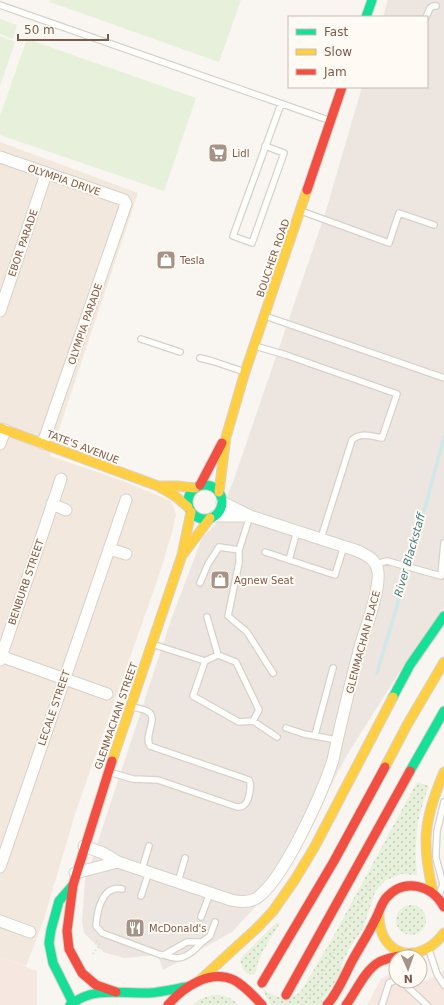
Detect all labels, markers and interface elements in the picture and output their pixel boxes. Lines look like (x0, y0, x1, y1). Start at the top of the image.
scale bar (18, 16, 108, 42)
legend (288, 16, 428, 88)
text: 50 m (24, 23, 55, 37)
text: Fast (324, 25, 348, 39)
text: Slow (324, 45, 352, 59)
text: Jam (323, 65, 347, 79)
supermarket icon: Lidl (207, 142, 229, 164)
place label: Lidl (232, 148, 249, 159)
street label: OLYMPIA DRIVE (26, 162, 102, 198)
street label: EBOR PARADE (6, 208, 40, 278)
street label: BOUCHER ROAD (254, 217, 292, 299)
shop icon: Tesla (155, 249, 177, 271)
place label: Tesla (179, 255, 205, 266)
street label: OLYMPIA PARADE (66, 282, 104, 366)
street label: TATE'S AVENUE (44, 428, 121, 466)
water label: River Blackstaff (392, 511, 428, 598)
street label: BENBURB STREET (6, 537, 46, 626)
shop icon: Agnew Seat (209, 569, 231, 591)
place label: Agnew Seat (234, 575, 294, 586)
street label: GLENMACHAN PLACE (344, 589, 382, 695)
street label: GLENMACHAN STREET (92, 660, 140, 771)
street label: LECALE STREET (36, 668, 72, 747)
restaurant icon: McDonald's (124, 917, 146, 939)
place label: McDonald's (149, 923, 207, 934)
north arrow (388, 949, 428, 989)
text: N (403, 972, 413, 985)

